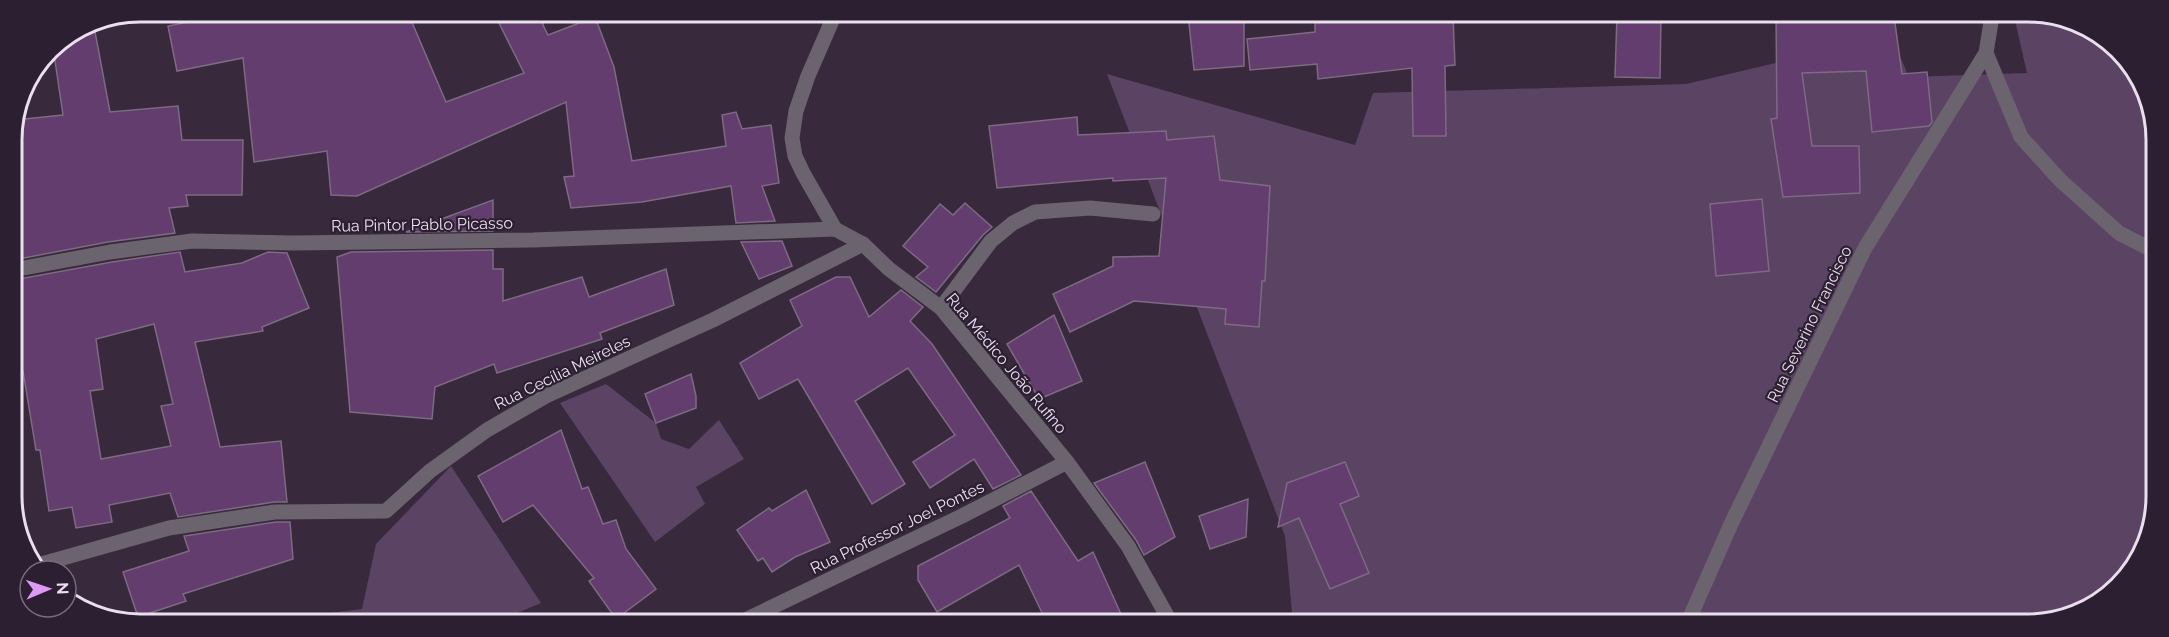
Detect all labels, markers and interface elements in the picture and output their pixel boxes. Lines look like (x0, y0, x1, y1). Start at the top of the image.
street label: Rua Pintor Pablo Picasso (331, 213, 513, 236)
street label: Rua Severino Francisco (1763, 243, 1856, 406)
street label: Rua Médico João Rufino (942, 289, 1071, 437)
street label: Rua Cecília Meireles (491, 331, 634, 414)
street label: Rua Professor Joel Pontes (807, 477, 987, 578)
north arrow (18, 559, 78, 619)
text: N (53, 582, 72, 595)

